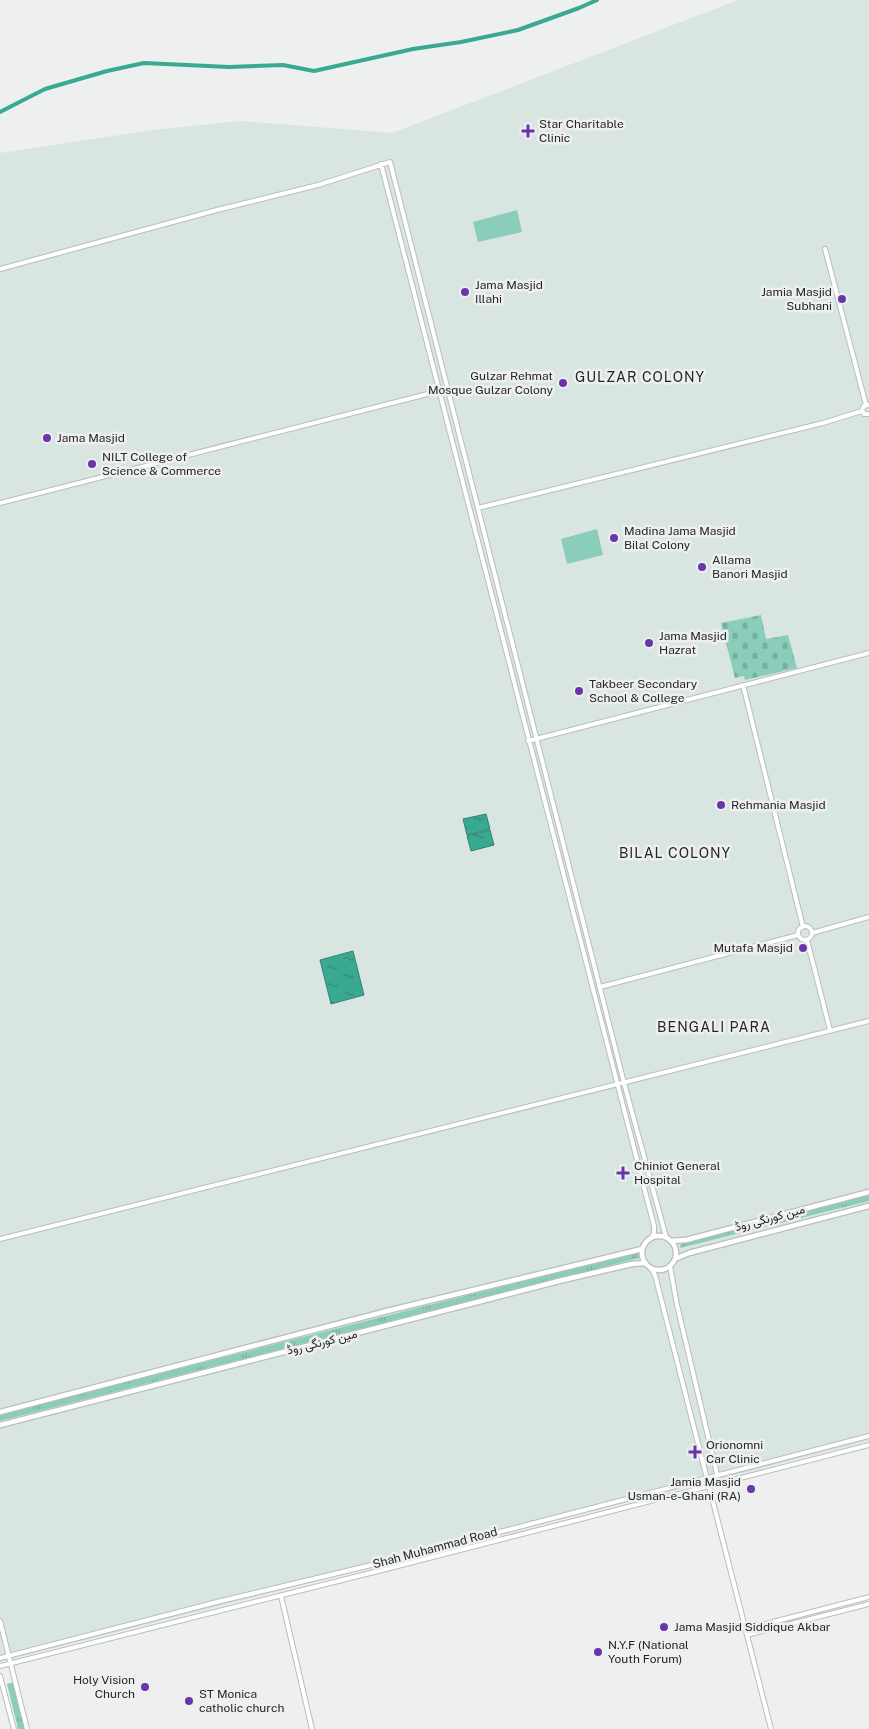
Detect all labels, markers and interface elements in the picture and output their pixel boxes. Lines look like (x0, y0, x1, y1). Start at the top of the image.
place label: Star Charitable Clinic (539, 117, 624, 145)
marker: Star Charitable Clinic (521, 124, 535, 138)
place label: Jama Masjid Illahi (475, 278, 543, 306)
place label: Jamia Masjid Subhani (761, 285, 832, 313)
marker: Jama Masjid Illahi (459, 286, 471, 298)
marker: Jamia Masjid Subhani (836, 293, 848, 305)
place label: Gulzar Rehmat Mosque Gulzar Colony (428, 369, 554, 397)
district label: GULZAR COLONY (575, 369, 705, 385)
marker: Gulzar Rehmat Mosque Gulzar Colony (557, 377, 569, 389)
place label: Jama Masjid (57, 431, 125, 445)
marker: Jama Masjid (41, 432, 53, 444)
place label: NILT College of Science & Commerce (102, 450, 221, 478)
marker: NILT College of Science & Commerce (86, 458, 98, 470)
place label: Madina Jama Masjid Bilal Colony (624, 524, 736, 552)
marker: Madina Jama Masjid Bilal Colony (608, 532, 620, 544)
place label: Allama Banori Masjid (712, 553, 788, 581)
marker: Allama Banori Masjid (696, 561, 708, 573)
place label: Jama Masjid Hazrat (659, 629, 727, 657)
marker: Jama Masjid Hazrat (643, 637, 655, 649)
place label: Takbeer Secondary School & College (589, 677, 698, 705)
marker: Takbeer Secondary School & College (573, 685, 585, 697)
place label: Rehmania Masjid (731, 798, 826, 812)
marker: Rehmania Masjid (715, 799, 727, 811)
district label: BILAL COLONY (619, 845, 731, 861)
place label: Mutafa Masjid (713, 941, 793, 955)
marker: Mutafa Masjid (797, 942, 809, 954)
district label: BENGALI PARA (657, 1019, 771, 1035)
place label: Chiniot General Hospital (634, 1159, 721, 1187)
marker: Chiniot General Hospital (616, 1166, 630, 1180)
street label: مین کورنگی روڈ (733, 1202, 807, 1235)
street label: مین کورنگی روڈ (285, 1327, 359, 1358)
place label: Orionomni Car Clinic (706, 1438, 763, 1466)
marker: Orionomni Car Clinic (688, 1445, 702, 1459)
place label: Jamia Masjid Usman-e-Ghani (RA) (627, 1475, 741, 1503)
marker: Jamia Masjid Usman-e-Ghani (RA) (745, 1483, 757, 1495)
street label: Shah Muhammad Road (371, 1525, 499, 1571)
place label: Jama Masjid Siddique Akbar (674, 1620, 831, 1634)
marker: Jama Masjid Siddique Akbar (658, 1621, 670, 1633)
place label: N.Y.F (National Youth Forum) (608, 1638, 689, 1666)
marker: N.Y.F (National Youth Forum) (592, 1646, 604, 1658)
place label: Holy Vision Church (73, 1673, 135, 1701)
marker: Holy Vision Church (139, 1681, 151, 1693)
place label: ST Monica catholic church (199, 1687, 284, 1715)
marker: ST Monica catholic church (183, 1695, 195, 1707)

